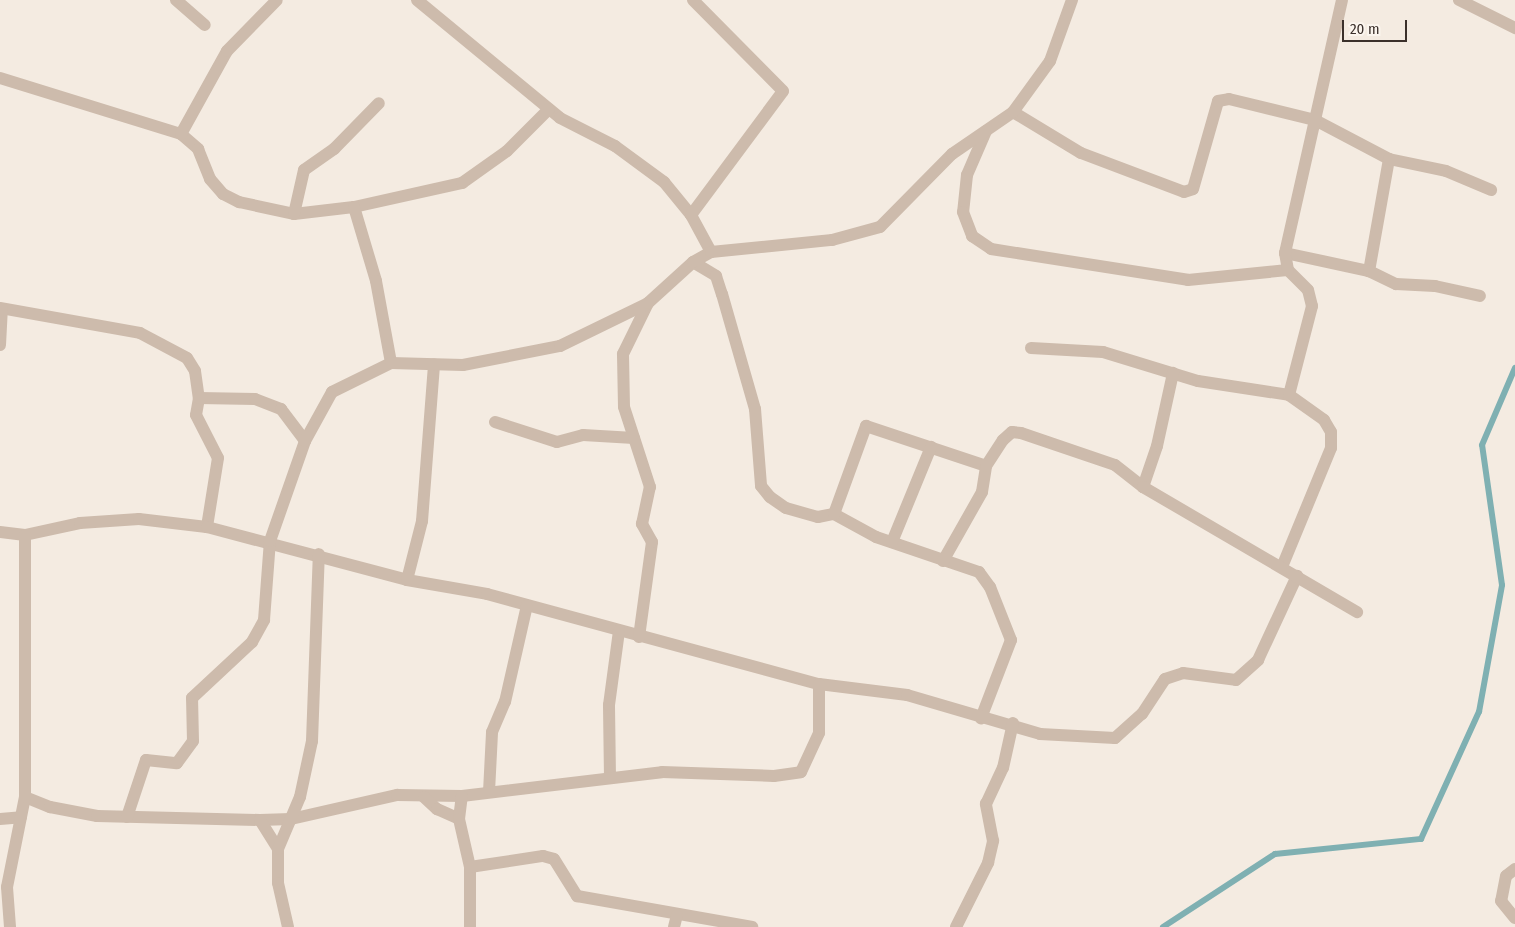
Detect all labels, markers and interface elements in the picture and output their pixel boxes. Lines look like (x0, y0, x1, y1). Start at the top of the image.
scale bar (1345, 10, 1410, 42)
text: 20 m (1350, 20, 1380, 38)

